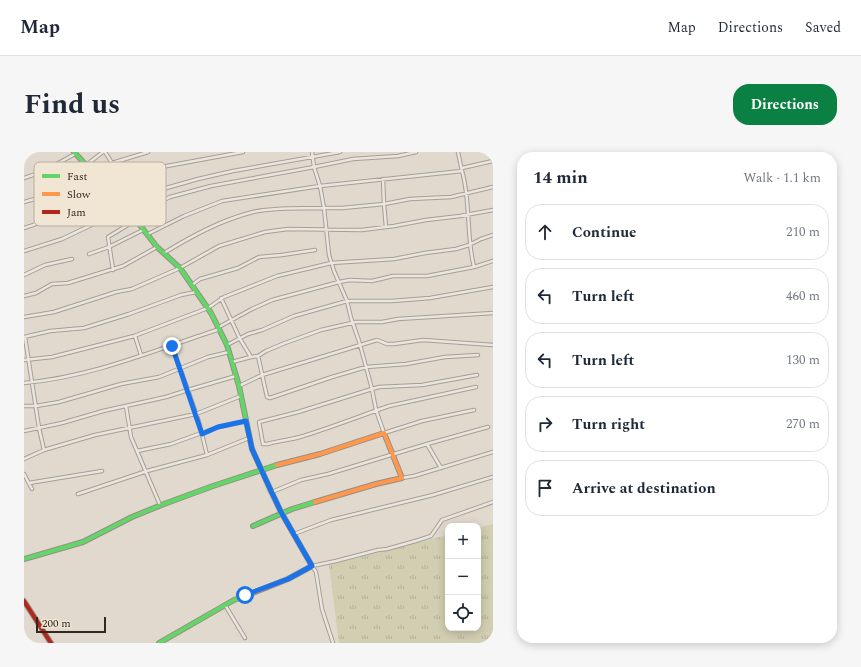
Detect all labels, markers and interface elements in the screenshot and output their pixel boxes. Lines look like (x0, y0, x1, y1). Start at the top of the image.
text: Map (20, 13, 60, 42)
text: Map (668, 17, 696, 38)
text: Directions (718, 17, 783, 38)
text: Saved (805, 17, 841, 38)
text: Find us (24, 83, 120, 126)
button: Directions (733, 84, 837, 125)
legend (34, 162, 166, 226)
text: 14 min (533, 165, 588, 191)
text: Fast (67, 168, 88, 185)
text: Walk · 1.1 km (743, 168, 821, 188)
text: Slow (67, 186, 91, 203)
text: Jam (67, 204, 86, 221)
icon: ahead (534, 221, 556, 243)
text: Continue (572, 221, 637, 244)
text: 210 m (786, 222, 820, 242)
icon: left (534, 285, 556, 307)
text: Turn left (572, 285, 634, 308)
text: 460 m (786, 286, 820, 306)
route end (163, 337, 181, 355)
icon: left (534, 349, 556, 371)
text: Turn left (572, 349, 634, 372)
text: 130 m (786, 350, 820, 370)
icon: right (534, 413, 556, 435)
text: Turn right (572, 413, 645, 436)
text: 270 m (786, 414, 820, 434)
icon: arrive (534, 477, 556, 499)
text: Arrive at destination (572, 477, 716, 500)
map controls (445, 523, 481, 631)
button: + (445, 523, 481, 559)
button: − (445, 559, 481, 595)
route start (236, 586, 254, 604)
button: locate (445, 595, 481, 631)
scale bar (36, 615, 106, 634)
text: 200 m (42, 615, 71, 632)

